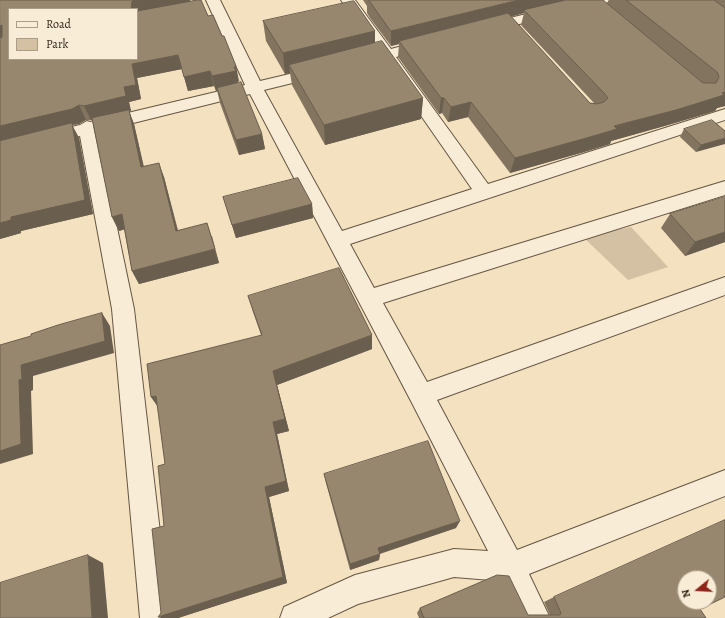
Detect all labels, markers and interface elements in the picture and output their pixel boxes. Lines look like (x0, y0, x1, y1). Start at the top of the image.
legend (8, 8, 138, 60)
text: Road (46, 16, 71, 32)
text: Park (46, 36, 69, 52)
north arrow (677, 570, 717, 610)
text: N (678, 587, 694, 600)

